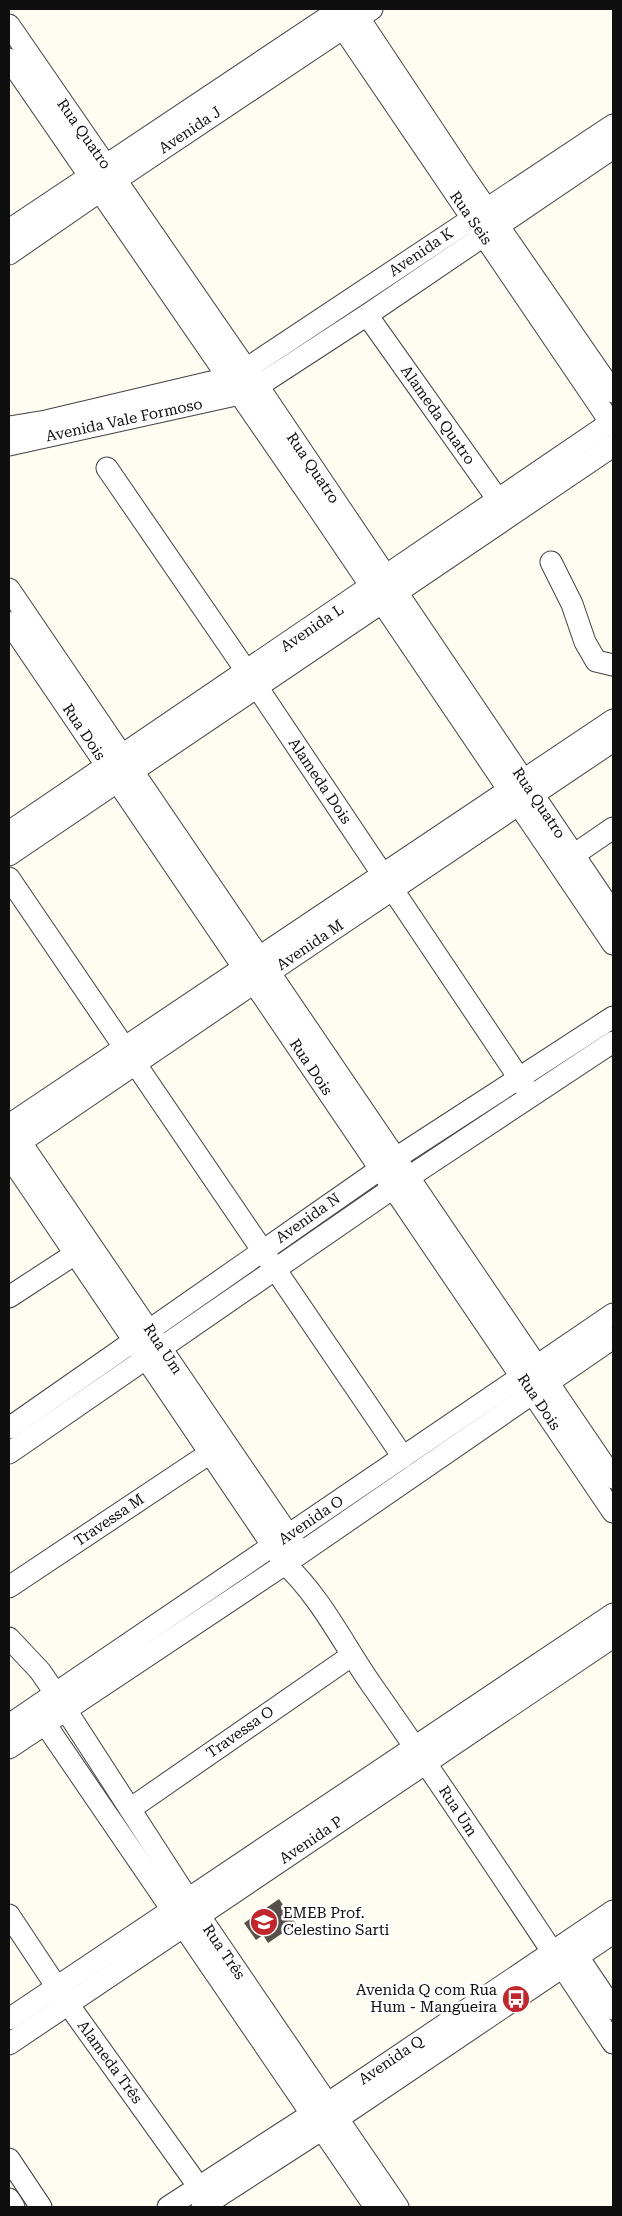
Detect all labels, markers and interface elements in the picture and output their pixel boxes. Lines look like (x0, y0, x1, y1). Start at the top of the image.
street label: Rua Quatro (53, 95, 115, 173)
street label: Avenida J (155, 103, 225, 157)
street label: Rua Seis (446, 188, 496, 248)
street label: Avenida K (385, 224, 457, 280)
street label: Alameda Quatro (397, 362, 479, 468)
street label: Avenida Vale Formoso (44, 395, 204, 445)
street label: Rua Quatro (283, 429, 343, 507)
street label: Avenida L (277, 600, 347, 656)
street label: Rua Dois (59, 700, 109, 764)
street label: Alameda Dois (285, 735, 355, 827)
street label: Rua Quatro (509, 764, 569, 842)
street label: Avenida M (273, 916, 347, 974)
street label: Rua Dois (286, 1035, 336, 1099)
street label: Avenida N (272, 1189, 344, 1247)
street label: Rua Um (140, 1320, 187, 1378)
street label: Rua Dois (514, 1370, 564, 1434)
street label: Travessa M (71, 1490, 147, 1550)
street label: Avenida O (275, 1492, 347, 1548)
street label: Travessa O (203, 1702, 277, 1762)
street label: Rua Um (435, 1782, 481, 1840)
street label: Avenida P (276, 1812, 346, 1868)
place label: EMEB Prof. Celestino Sarti (283, 1904, 390, 1939)
school or university icon: EMEB Prof. Celestino Sarti (249, 1907, 279, 1937)
street label: Rua Três (199, 1921, 249, 1983)
place label: Avenida Q com Rua Hum - Mangueira (356, 1981, 497, 2016)
bus stop icon: Avenida Q com Rua Hum - Mangueira (501, 1984, 531, 2014)
street label: Alameda Três (74, 2017, 146, 2107)
street label: Avenida Q (355, 2032, 427, 2088)

